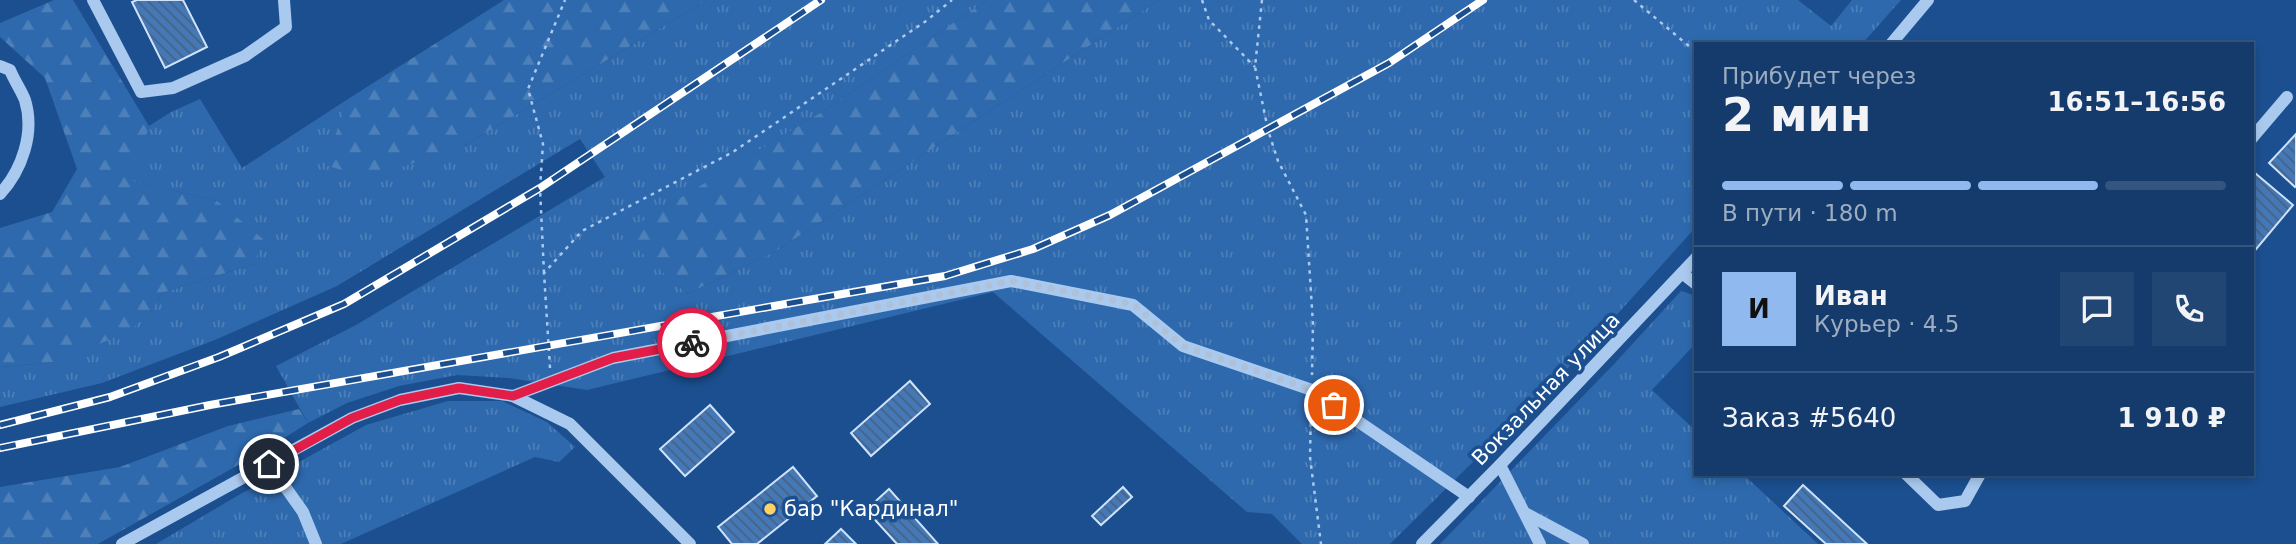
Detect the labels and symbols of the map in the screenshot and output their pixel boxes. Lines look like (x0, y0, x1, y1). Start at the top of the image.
courier (657, 308, 727, 378)
street label: Вокзальная улица (1467, 308, 1625, 470)
pin (1304, 375, 1364, 435)
pin (239, 434, 299, 494)
place label: бар "Кардинал" (784, 497, 958, 521)
marker: бар "Кардинал" (762, 501, 778, 517)

